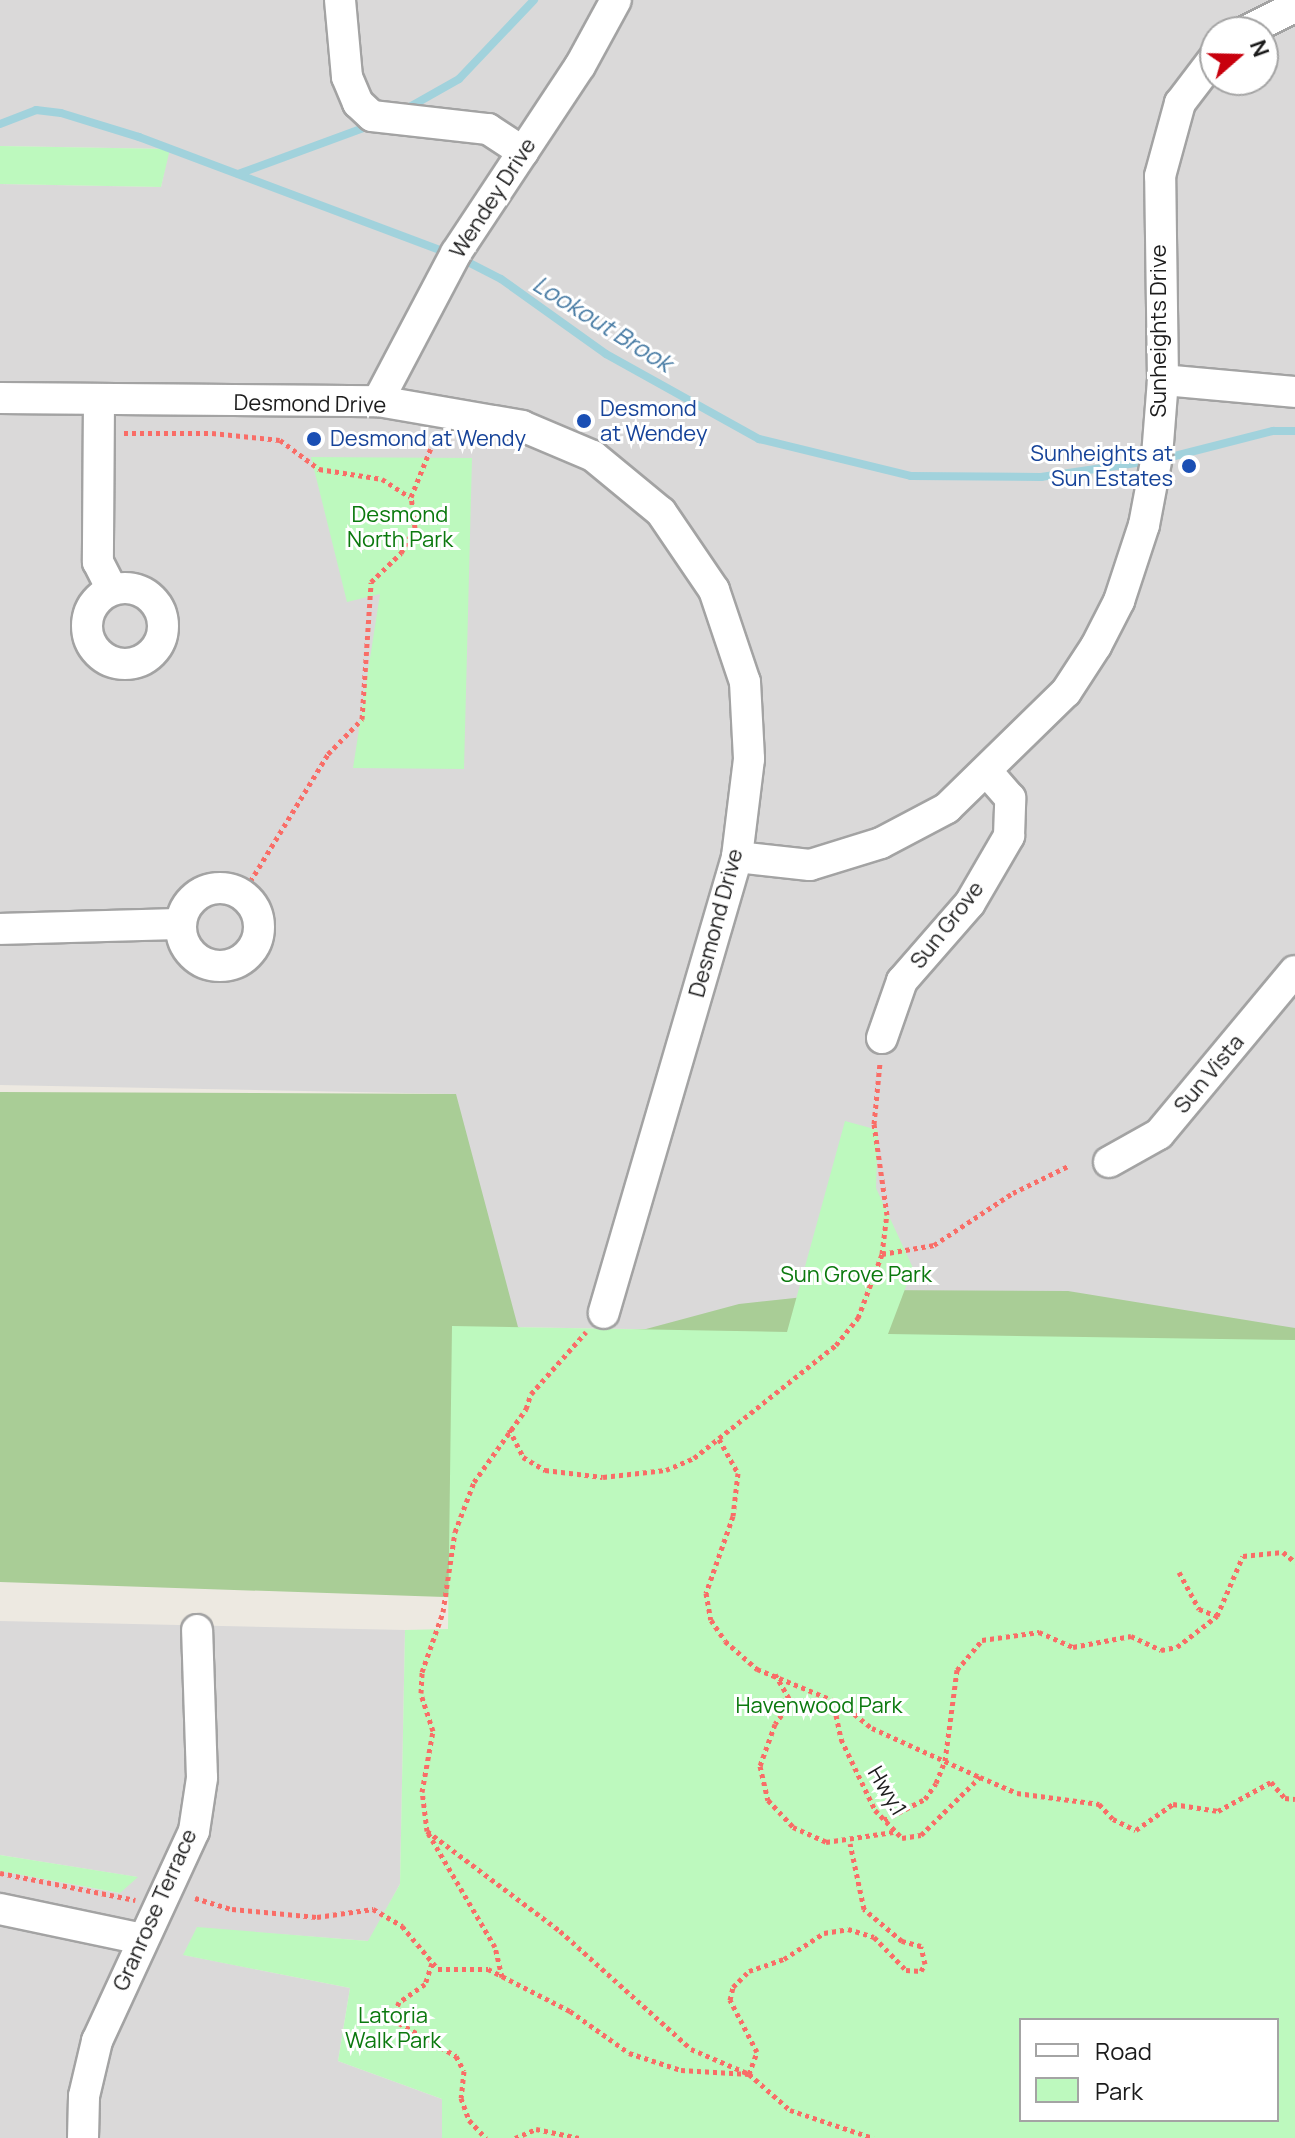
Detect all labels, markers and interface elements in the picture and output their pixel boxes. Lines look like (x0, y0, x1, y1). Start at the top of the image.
north arrow (1199, 16, 1279, 96)
text: N (1243, 36, 1276, 61)
street label: Wendey Drive (444, 133, 542, 263)
street label: Sunheights Drive (1146, 244, 1172, 418)
water label: Lookout Brook (528, 269, 678, 377)
street label: Desmond Drive (233, 389, 387, 419)
place label: Desmond at Wendey (600, 395, 707, 446)
marker: Desmond at Wendey (575, 412, 593, 430)
place label: Desmond at Wendy (330, 426, 526, 452)
marker: Desmond at Wendy (305, 430, 323, 448)
place label: Sunheights at Sun Estates (1030, 440, 1173, 492)
marker: Sunheights at Sun Estates (1180, 457, 1198, 475)
park label: Desmond North Park (347, 501, 453, 552)
street label: Desmond Drive (683, 846, 749, 1000)
street label: Sun Grove (905, 876, 989, 974)
street label: Sun Vista (1168, 1029, 1250, 1119)
park label: Sun Grove Park (780, 1262, 932, 1288)
park label: Havenwood Park (736, 1693, 902, 1719)
street label: Hwy.1 (862, 1761, 912, 1821)
street label: Granrose Terrace (107, 1825, 203, 1995)
park label: Latoria Walk Park (345, 2002, 441, 2054)
legend (1019, 2018, 1279, 2122)
text: Road (1095, 2034, 1152, 2067)
text: Park (1095, 2074, 1143, 2107)

